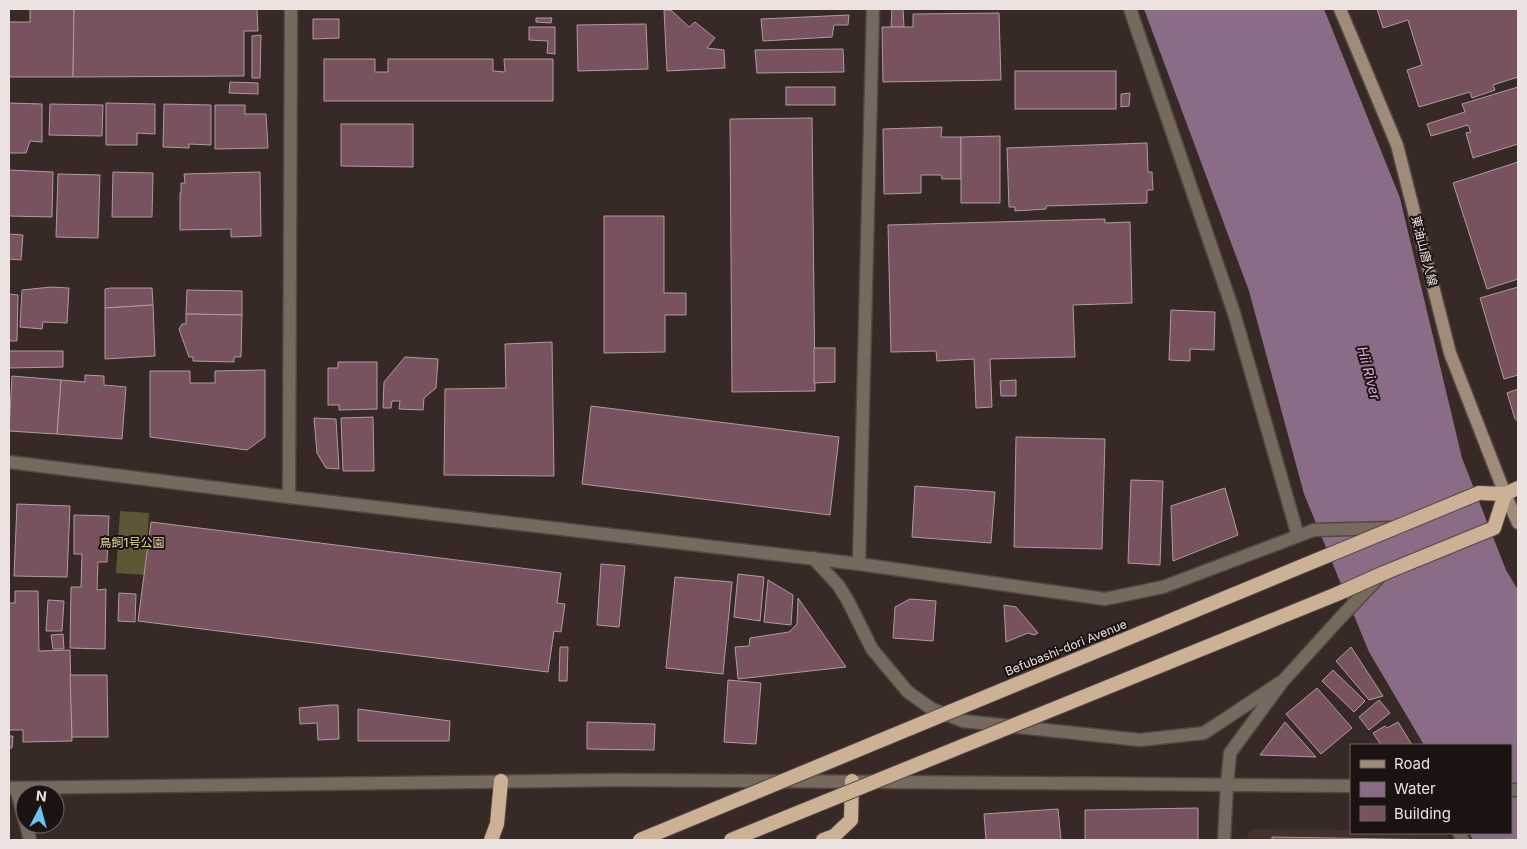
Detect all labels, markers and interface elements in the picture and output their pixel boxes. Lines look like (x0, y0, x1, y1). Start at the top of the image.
street label: 東油山唐人線 (1408, 214, 1440, 288)
water label: Hii River (1354, 344, 1385, 402)
park label: 鳥飼1号公園 (100, 535, 164, 550)
street label: Befubashi-dori Avenue (1003, 616, 1129, 679)
legend (1350, 744, 1512, 834)
text: Road (1394, 754, 1430, 773)
text: Water (1394, 779, 1436, 798)
north arrow (15, 784, 65, 834)
text: N (35, 787, 48, 805)
text: Building (1394, 804, 1451, 823)

